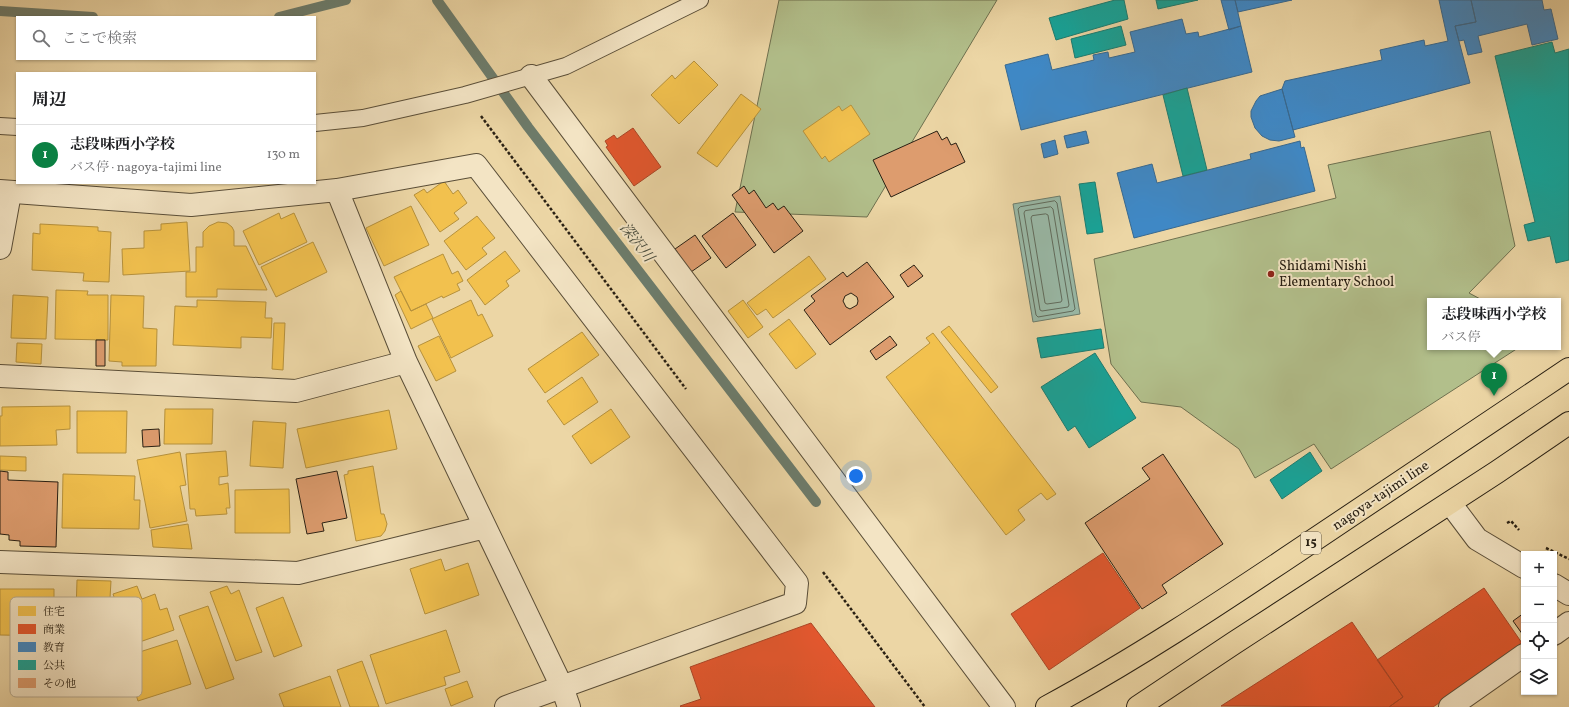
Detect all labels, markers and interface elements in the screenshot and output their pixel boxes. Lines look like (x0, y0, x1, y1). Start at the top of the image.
search box (16, 16, 316, 60)
icon: search (30, 27, 52, 49)
text: ここで検索 (62, 29, 137, 50)
text: 周辺 (32, 89, 66, 112)
text: 志段味西小学校 (70, 135, 175, 156)
text: 1 (42, 146, 48, 164)
text: 130 m (267, 146, 300, 164)
text: バス停 · nagoya-tajimi line (70, 159, 222, 177)
water label: 深沢川 (614, 219, 659, 269)
place label: Shidami Nishi Elementary School (1279, 257, 1394, 292)
marker: Shidami Nishi Elementary School (1266, 269, 1276, 279)
popup (1427, 298, 1561, 350)
text: 志段味西小学校 (1441, 305, 1547, 326)
text: バス停 (1441, 329, 1481, 347)
pin: 1 (1481, 363, 1507, 396)
street label: nagoya-tajimi line (1329, 456, 1433, 535)
your location (846, 466, 866, 486)
road number: 15 (1301, 532, 1321, 554)
map controls (1521, 551, 1557, 695)
button: + (1521, 551, 1557, 587)
button: − (1521, 587, 1557, 623)
legend (10, 597, 142, 697)
text: 住宅 (43, 605, 65, 620)
text: 商業 (43, 623, 65, 638)
button: locate (1521, 623, 1557, 659)
text: 教育 (43, 641, 65, 656)
text: 公共 (43, 659, 65, 674)
button: layers (1521, 659, 1557, 695)
text: その他 (43, 677, 76, 692)

